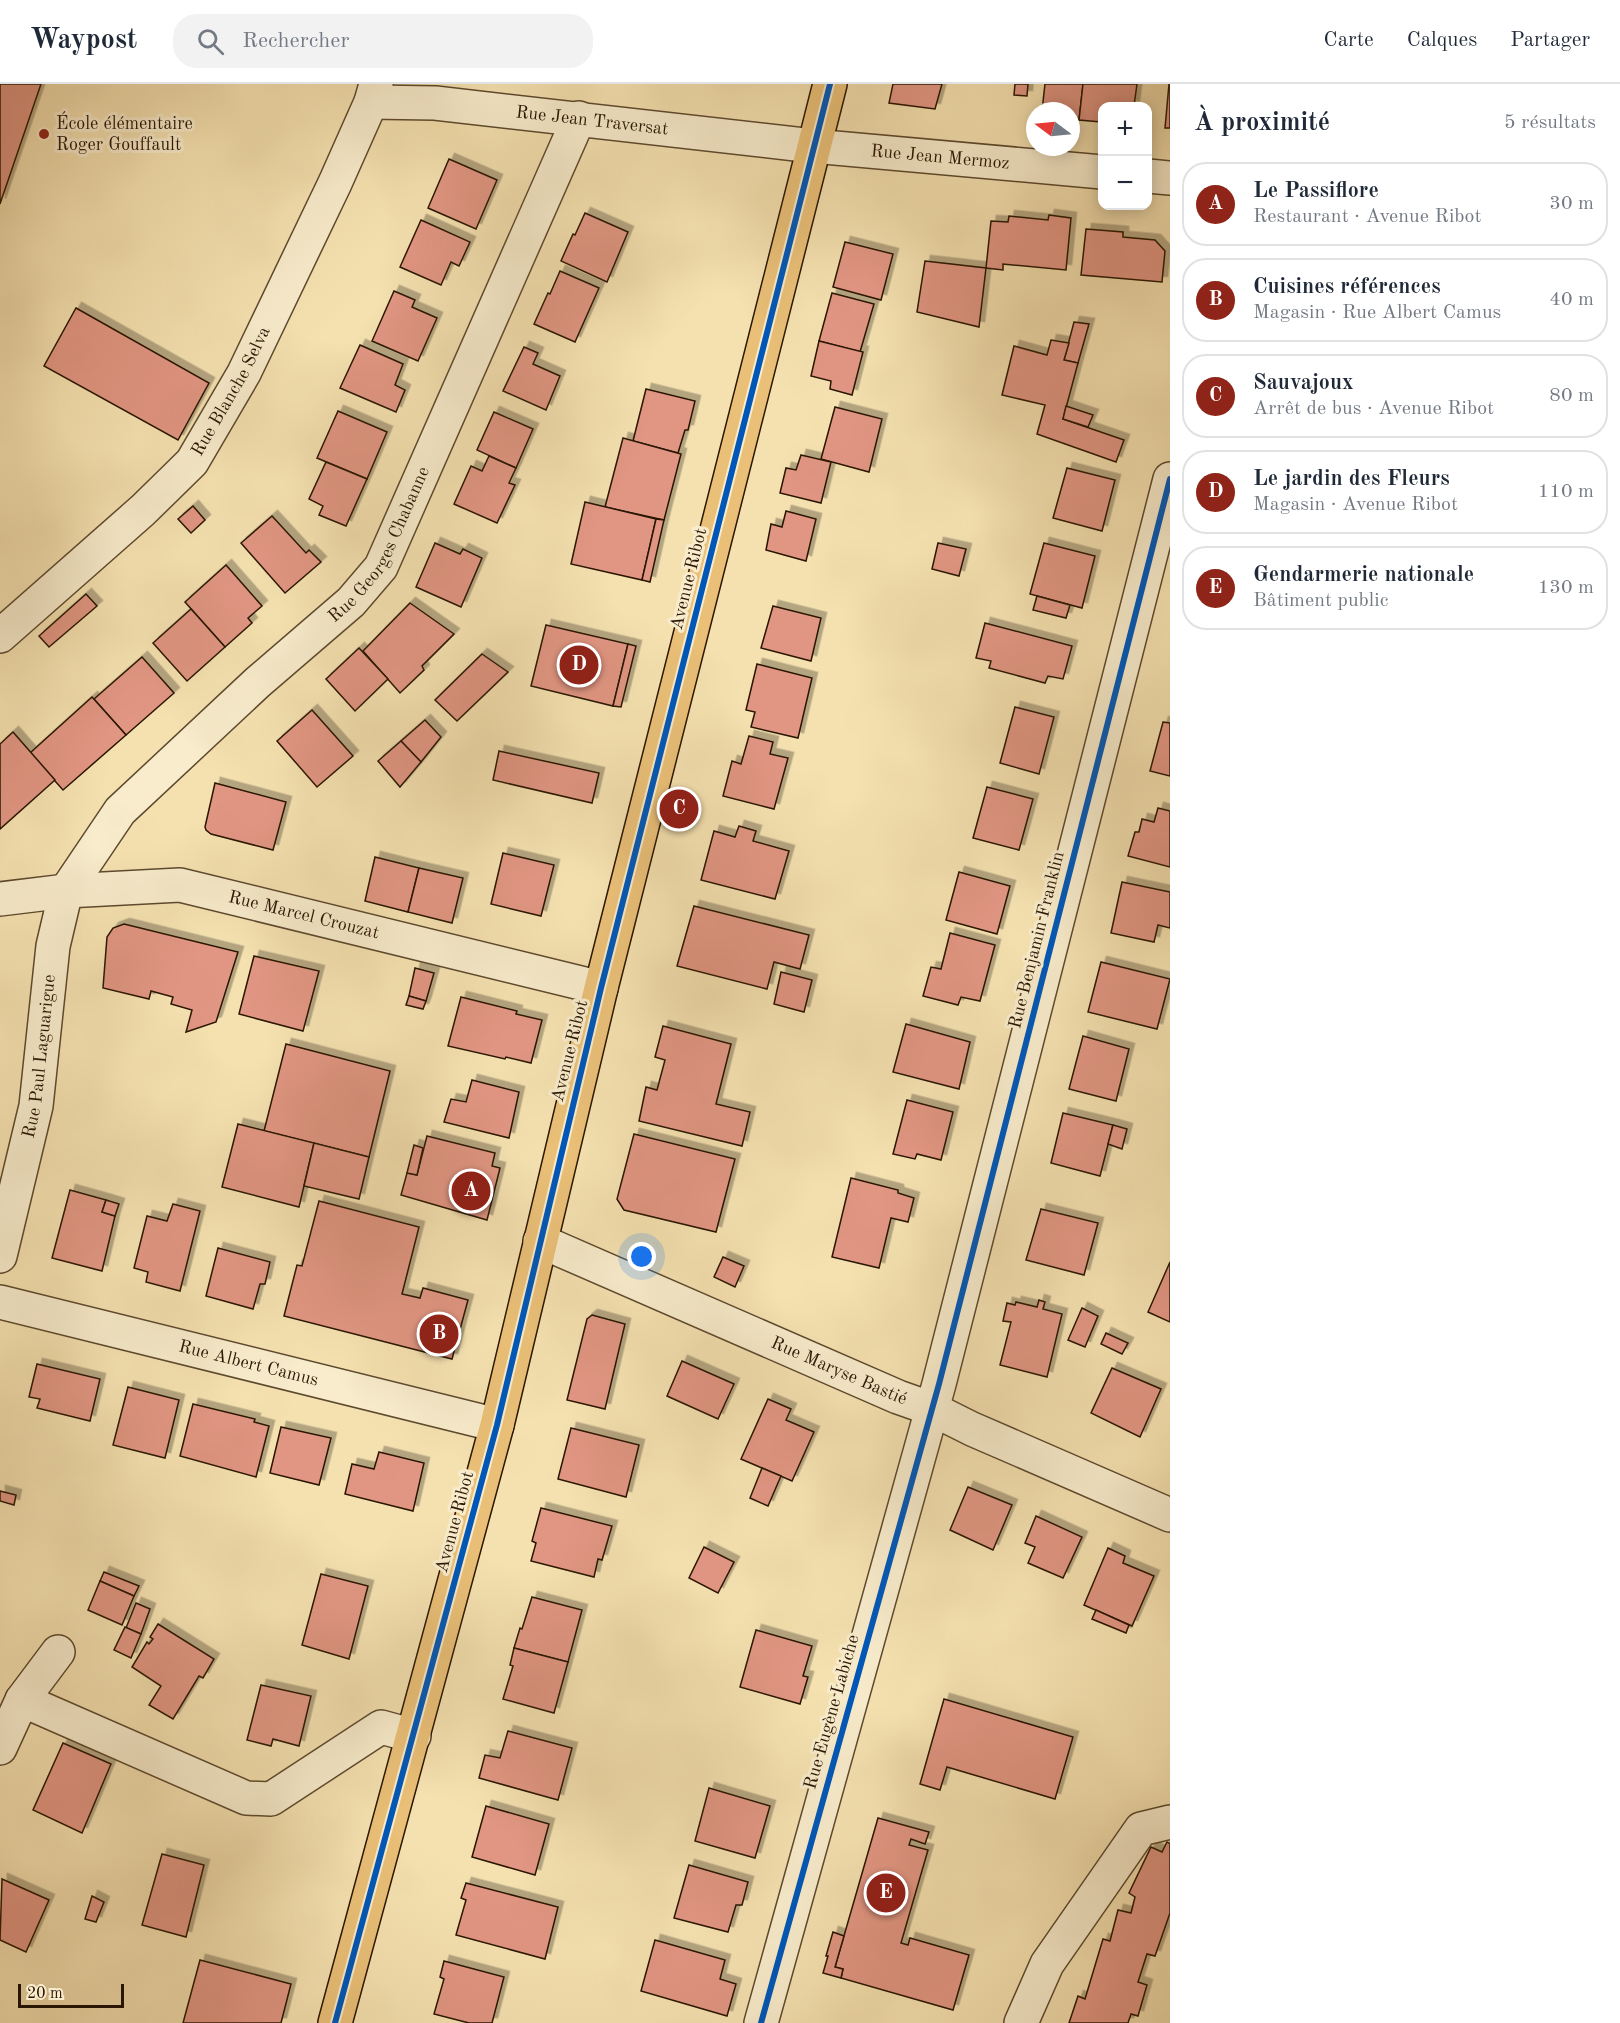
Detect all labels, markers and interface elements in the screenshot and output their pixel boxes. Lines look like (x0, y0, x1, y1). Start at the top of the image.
search box (173, 14, 593, 68)
icon: search (194, 25, 227, 58)
text: Waypost (30, 27, 137, 55)
text: Rechercher (242, 30, 349, 52)
text: Carte (1324, 30, 1374, 51)
text: Calques (1407, 30, 1477, 51)
text: Partager (1510, 30, 1590, 51)
north arrow (1026, 102, 1080, 156)
map controls (1098, 102, 1152, 210)
button: + (1098, 102, 1152, 156)
street label: Rue Jean Traversat (515, 103, 669, 138)
text: À proximité (1194, 110, 1330, 136)
place label: École élémentaire Roger Gouffault (56, 111, 193, 154)
text: 5 résultats (1504, 113, 1596, 133)
marker: École élémentaire Roger Gouffault (37, 127, 51, 141)
street label: Rue Jean Mermoz (870, 142, 1010, 173)
button: − (1098, 156, 1152, 210)
text: Le Passiflore (1253, 180, 1379, 202)
text: A (1208, 194, 1223, 214)
text: 30 m (1549, 194, 1594, 214)
text: Restaurant · Avenue Ribot (1253, 207, 1481, 227)
text: Cuisines références (1253, 276, 1441, 298)
text: B (1208, 290, 1223, 310)
text: 40 m (1549, 290, 1594, 310)
text: Magasin · Rue Albert Camus (1253, 303, 1501, 323)
street label: Rue Blanche Selva (188, 324, 274, 459)
text: Sauvajoux (1253, 372, 1354, 394)
text: C (1209, 386, 1222, 406)
text: 80 m (1549, 386, 1594, 406)
text: Arrêt de bus · Avenue Ribot (1253, 399, 1494, 419)
street label: Rue Georges Chabanne (325, 464, 433, 626)
text: Le jardin des Fleurs (1253, 468, 1450, 490)
text: D (1208, 482, 1223, 502)
text: 110 m (1538, 482, 1594, 502)
text: Magasin · Avenue Ribot (1253, 495, 1458, 515)
street label: Avenue Ribot (668, 526, 710, 632)
text: Gendarmerie nationale (1253, 564, 1474, 586)
text: E (1209, 578, 1222, 598)
text: 130 m (1538, 578, 1594, 598)
text: Bâtiment public (1253, 591, 1388, 611)
pin: D (560, 642, 598, 688)
pin: C (660, 786, 698, 832)
street label: Rue Benjamin Franklin (1006, 849, 1068, 1030)
street label: Rue Marcel Crouzat (227, 888, 381, 942)
street label: Rue Paul Laguarigue (20, 974, 59, 1140)
street label: Avenue Ribot (549, 998, 591, 1104)
pin: A (452, 1168, 490, 1214)
your location (627, 1242, 656, 1271)
pin: B (420, 1312, 458, 1356)
street label: Rue Maryse Bastié (768, 1334, 909, 1408)
street label: Rue Albert Camus (177, 1338, 320, 1390)
street label: Avenue Ribot (433, 1469, 477, 1575)
street label: Rue Eugène Labiche (801, 1633, 863, 1791)
pin: E (866, 1870, 906, 1916)
scale bar (18, 1981, 124, 2008)
text: 20 m (27, 1986, 63, 2002)

